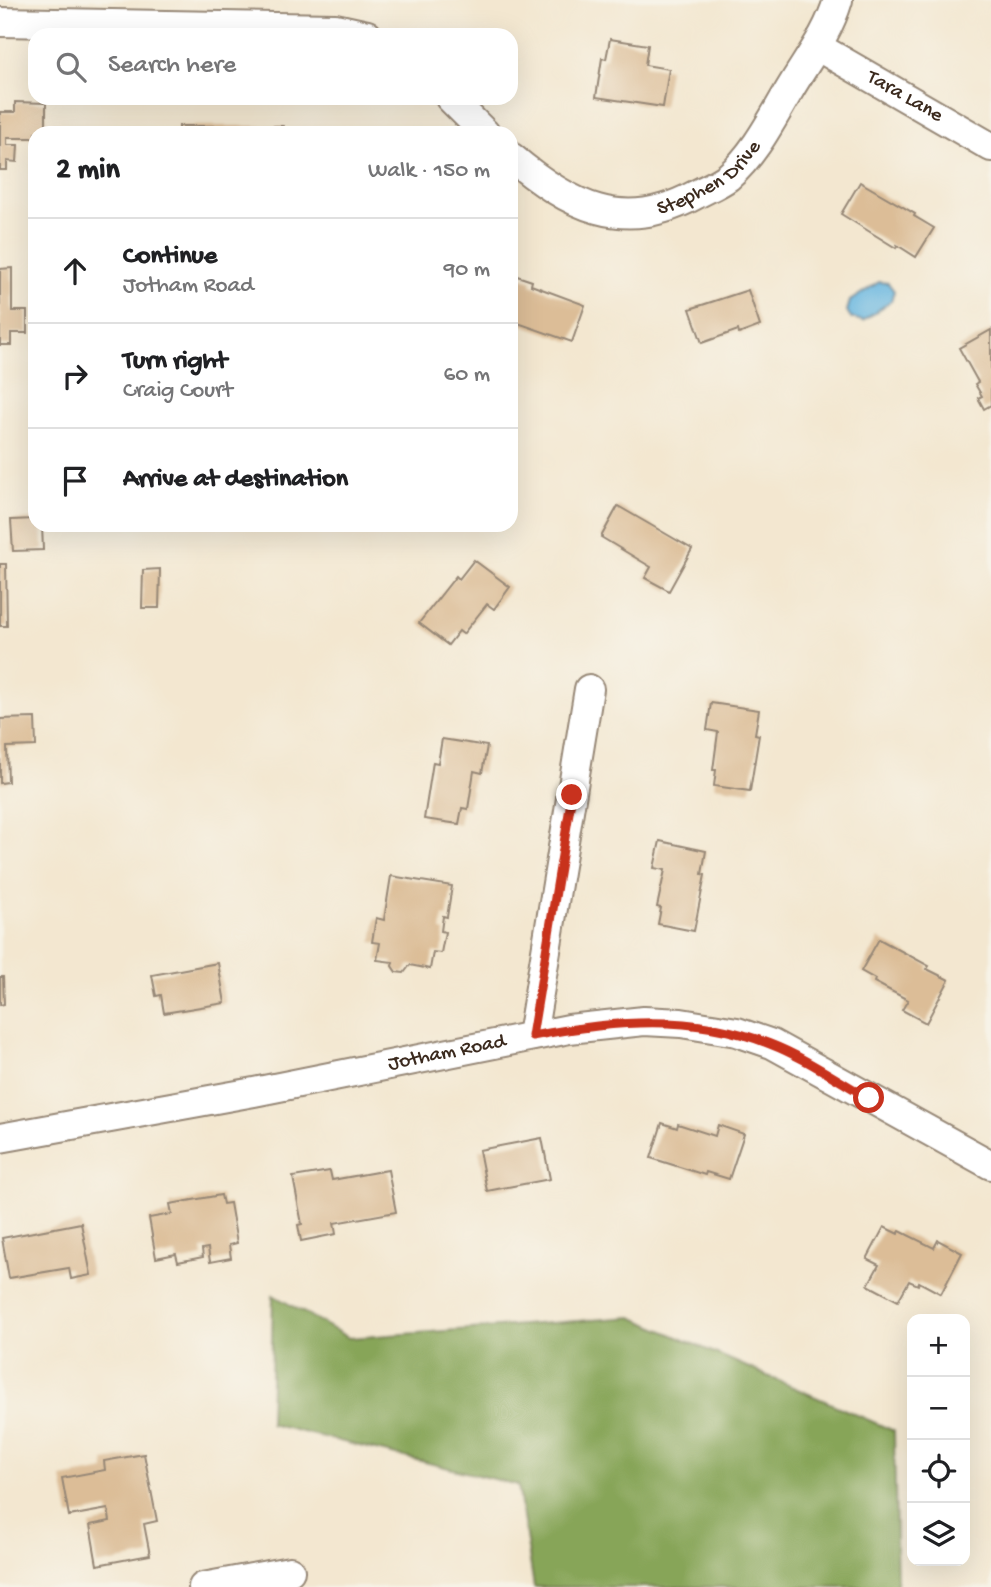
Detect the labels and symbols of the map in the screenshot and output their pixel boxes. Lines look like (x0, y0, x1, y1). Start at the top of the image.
street label: Tara Lane (861, 65, 948, 129)
street label: Stephen Drive (654, 135, 768, 222)
route end (556, 779, 587, 810)
street label: Jotham Road (386, 1029, 510, 1077)
route start (853, 1082, 884, 1113)

